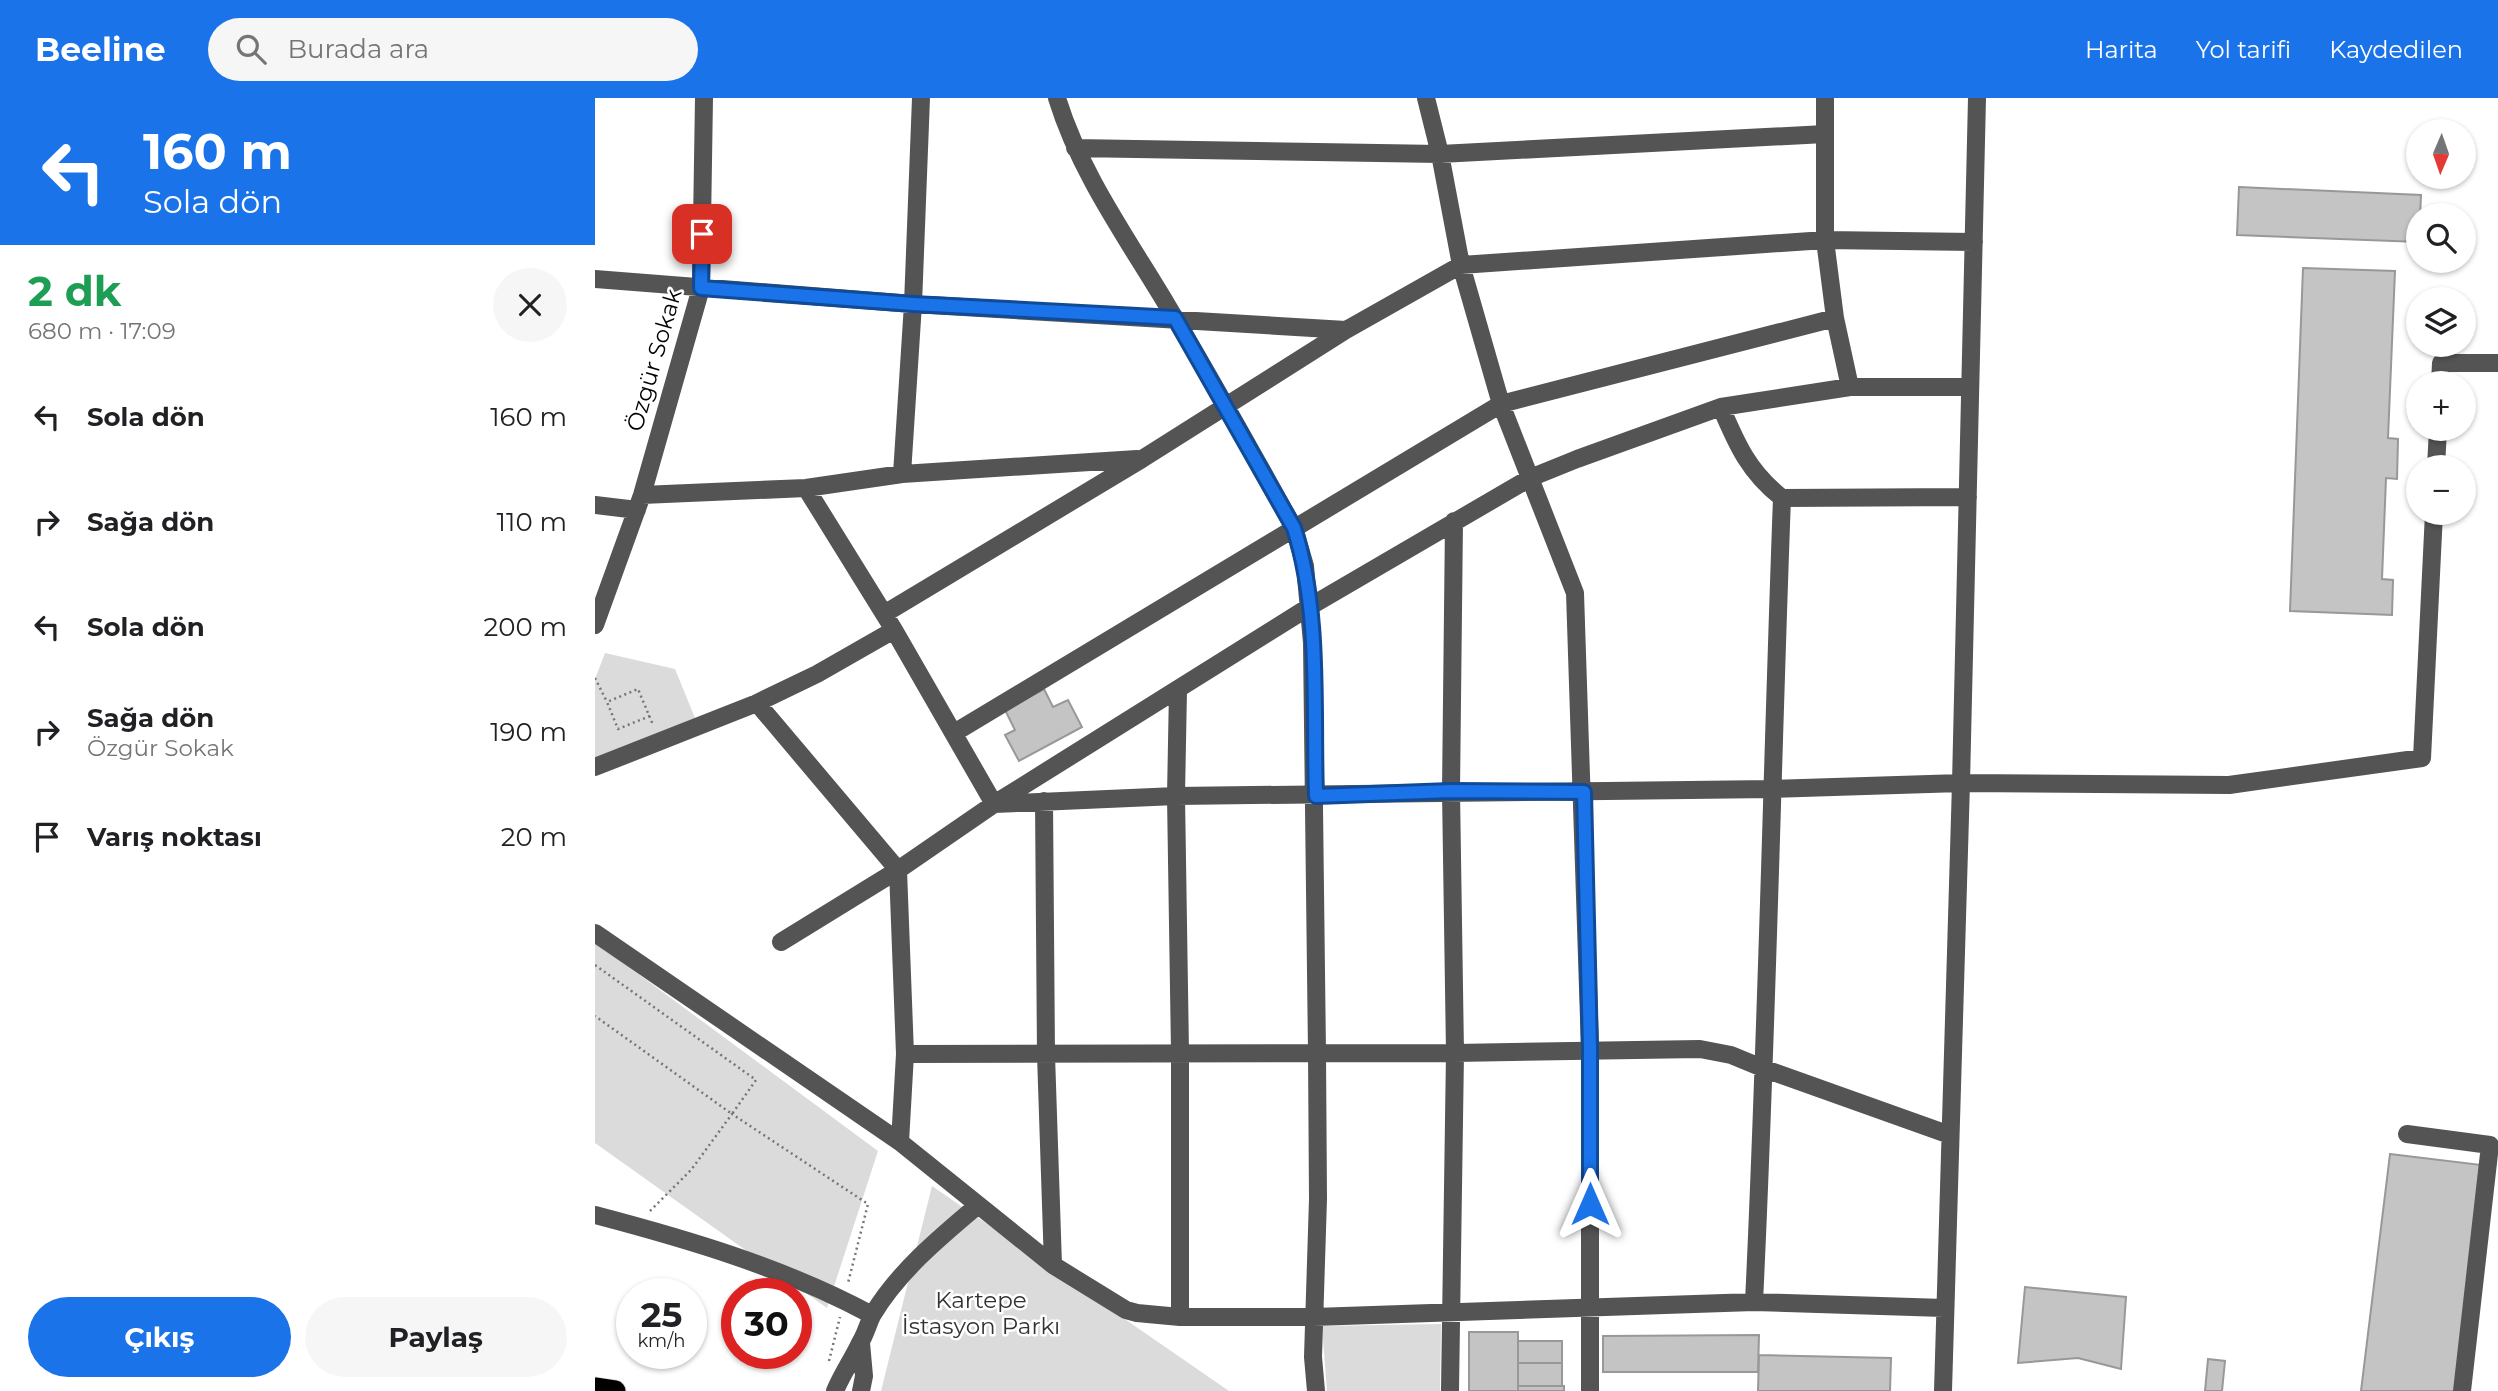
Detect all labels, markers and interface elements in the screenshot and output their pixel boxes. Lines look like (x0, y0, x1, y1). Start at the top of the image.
search box (208, 18, 698, 81)
text: Beeline (35, 29, 166, 69)
icon: search (232, 30, 270, 68)
text: Burada ara (288, 33, 429, 65)
text: Harita (2085, 35, 2158, 64)
text: Yol tarifi (2196, 35, 2291, 64)
text: Kaydedilen (2329, 35, 2463, 64)
north arrow (2406, 119, 2476, 189)
map controls (2406, 119, 2476, 525)
text: 160 m (143, 122, 292, 181)
icon: left (28, 126, 119, 217)
text: Sola dön (143, 182, 282, 221)
button: search (2406, 203, 2476, 273)
pin (672, 204, 732, 264)
icon: arrive (683, 215, 721, 253)
text: 2 dk (28, 265, 121, 317)
button: close (493, 268, 567, 342)
street label: Özgür Sokak (620, 285, 688, 434)
button: layers (2406, 287, 2476, 357)
text: 680 m · 17:09 (28, 317, 176, 345)
button: + (2406, 371, 2476, 441)
icon: left (28, 398, 66, 436)
text: Sola dön (87, 401, 205, 433)
text: 160 m (490, 401, 567, 433)
button: − (2406, 455, 2476, 525)
icon: right (28, 503, 66, 541)
text: Sağa dön (87, 506, 214, 538)
text: 110 m (497, 506, 567, 538)
icon: left (28, 608, 66, 646)
text: Sola dön (87, 611, 205, 643)
text: 200 m (483, 611, 567, 643)
text: Sağa dön (87, 702, 214, 734)
icon: right (28, 713, 66, 751)
text: 190 m (490, 716, 567, 748)
text: Özgür Sokak (87, 734, 234, 762)
icon: arrive (28, 818, 66, 856)
text: Varış noktası (87, 821, 262, 853)
text: 20 m (501, 821, 567, 853)
position arrow (1553, 1167, 1627, 1241)
speed limit sign: 30 (721, 1278, 812, 1369)
park label: Kartepe İstasyon Parkı (902, 1286, 1060, 1340)
text: 25 (641, 1293, 682, 1336)
button: Çıkış (28, 1297, 291, 1377)
button: Paylaş (305, 1297, 567, 1377)
text: km/h (637, 1330, 686, 1352)

